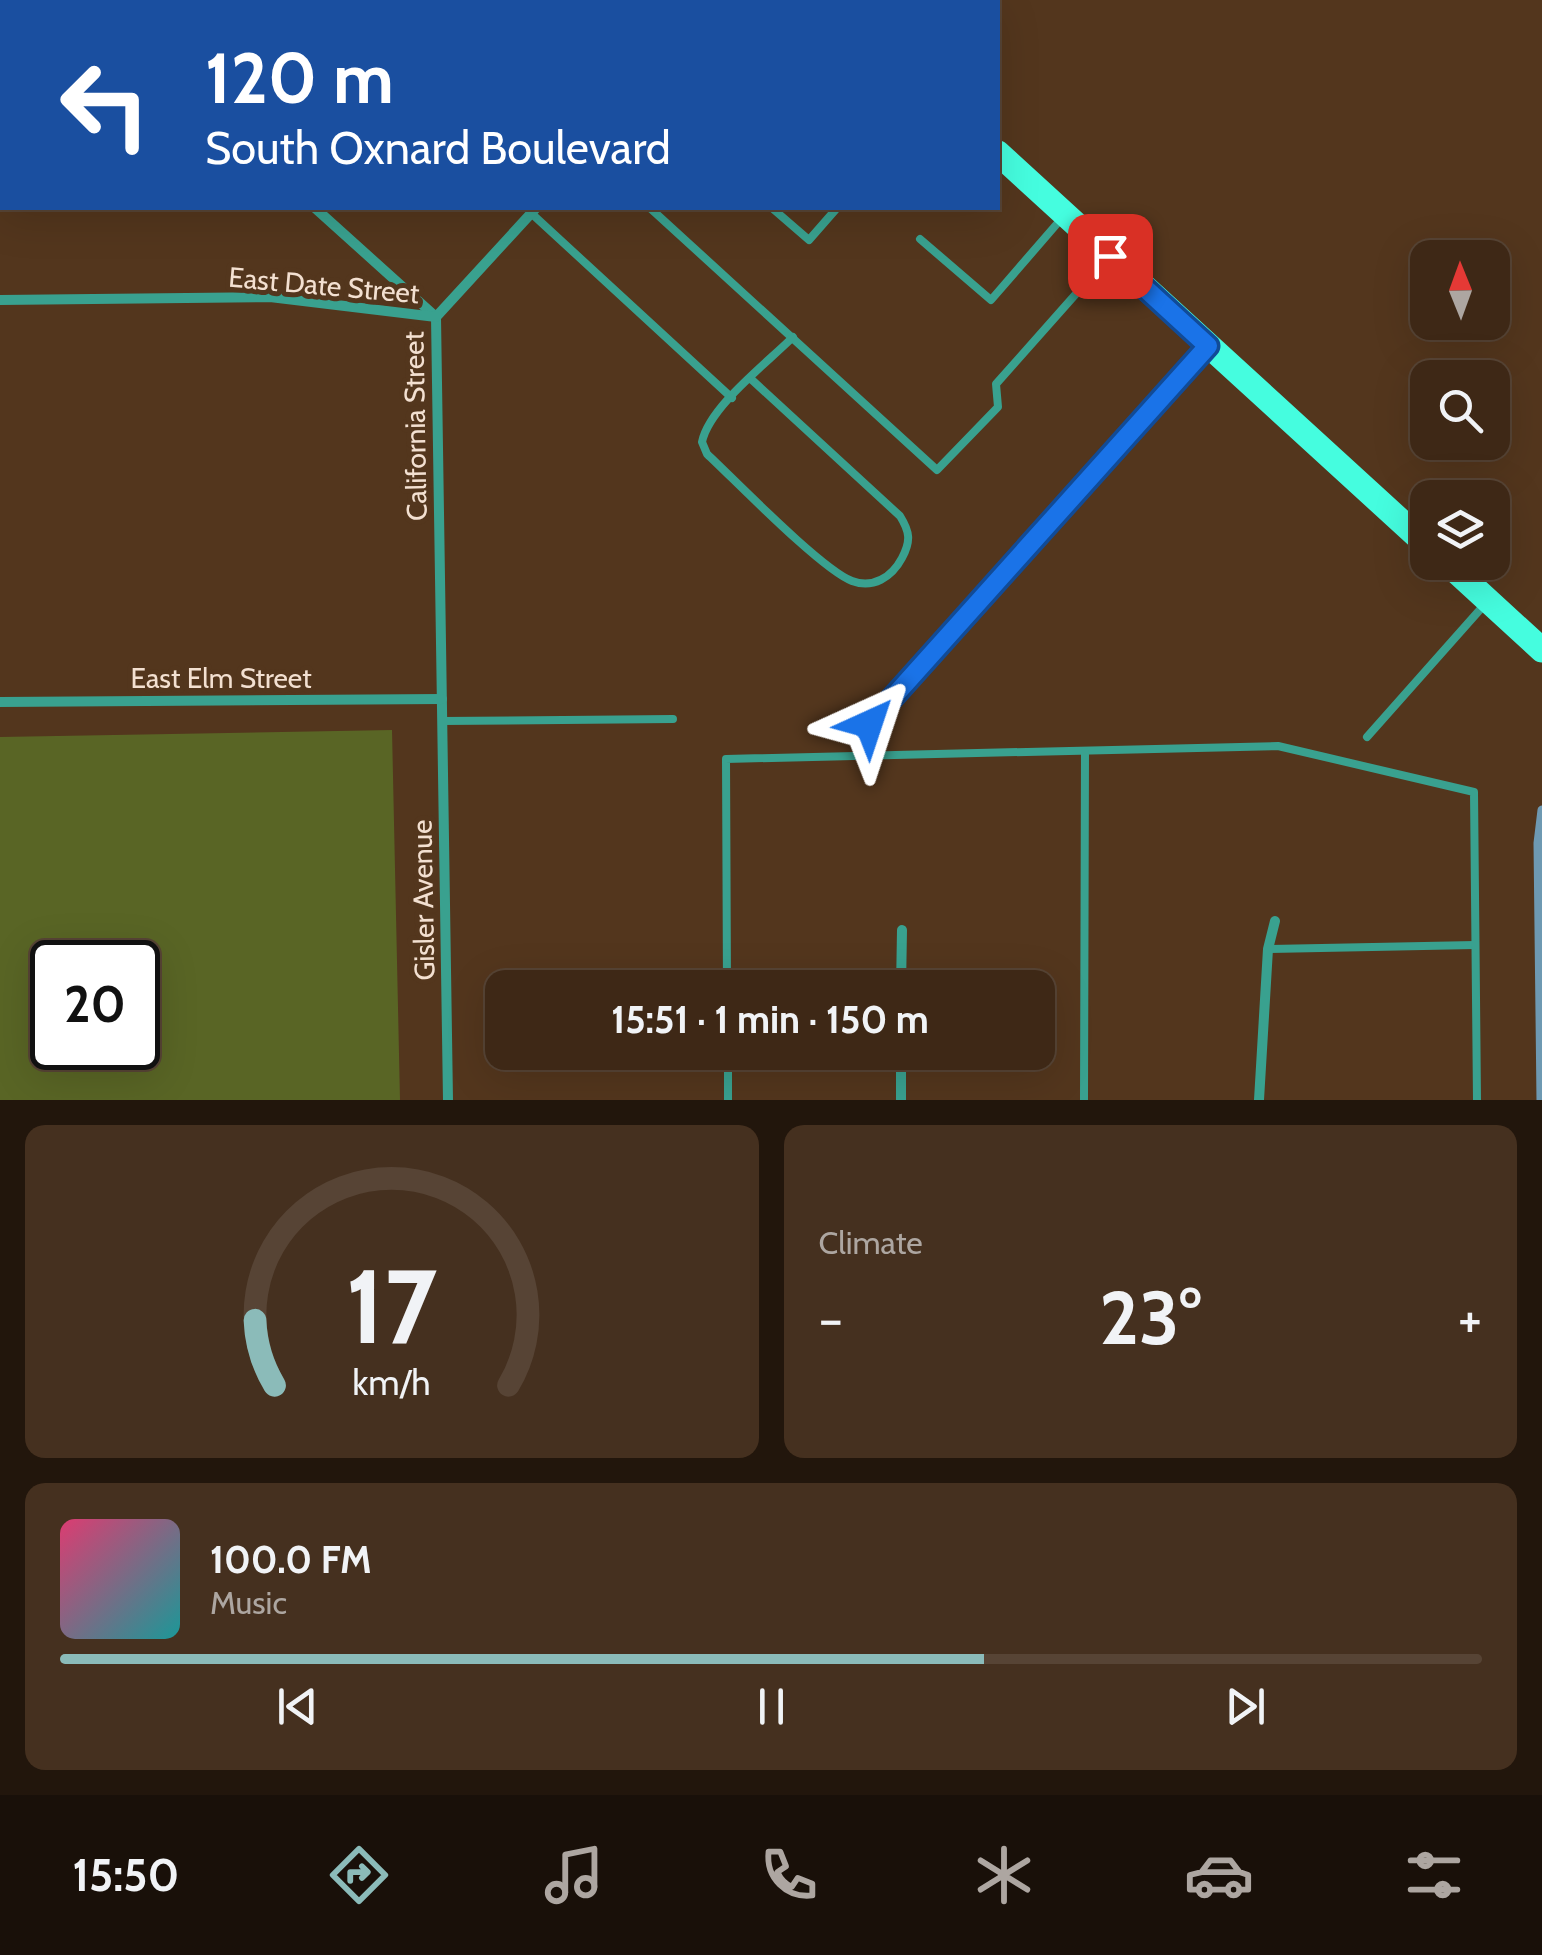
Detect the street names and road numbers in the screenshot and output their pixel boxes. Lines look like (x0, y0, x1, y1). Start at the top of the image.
street label: East Date Street (227, 260, 421, 310)
street label: California Street (396, 331, 434, 521)
street label: East Elm Street (130, 661, 312, 695)
street label: Gisler Avenue (405, 819, 441, 981)

